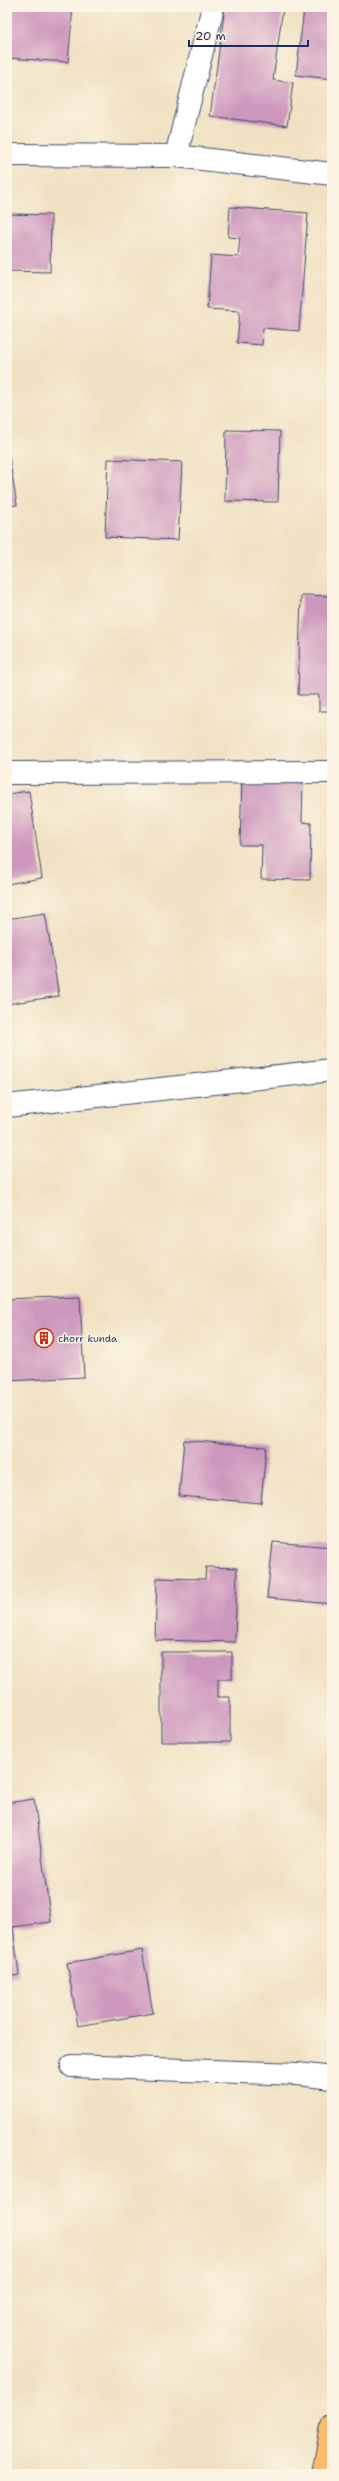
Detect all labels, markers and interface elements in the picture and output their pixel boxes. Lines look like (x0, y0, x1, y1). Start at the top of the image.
scale bar (189, 22, 308, 48)
text: 20 m (195, 28, 226, 44)
building icon: chorr kunda (33, 1327, 55, 1349)
place label: chorr kunda (58, 1332, 118, 1345)

